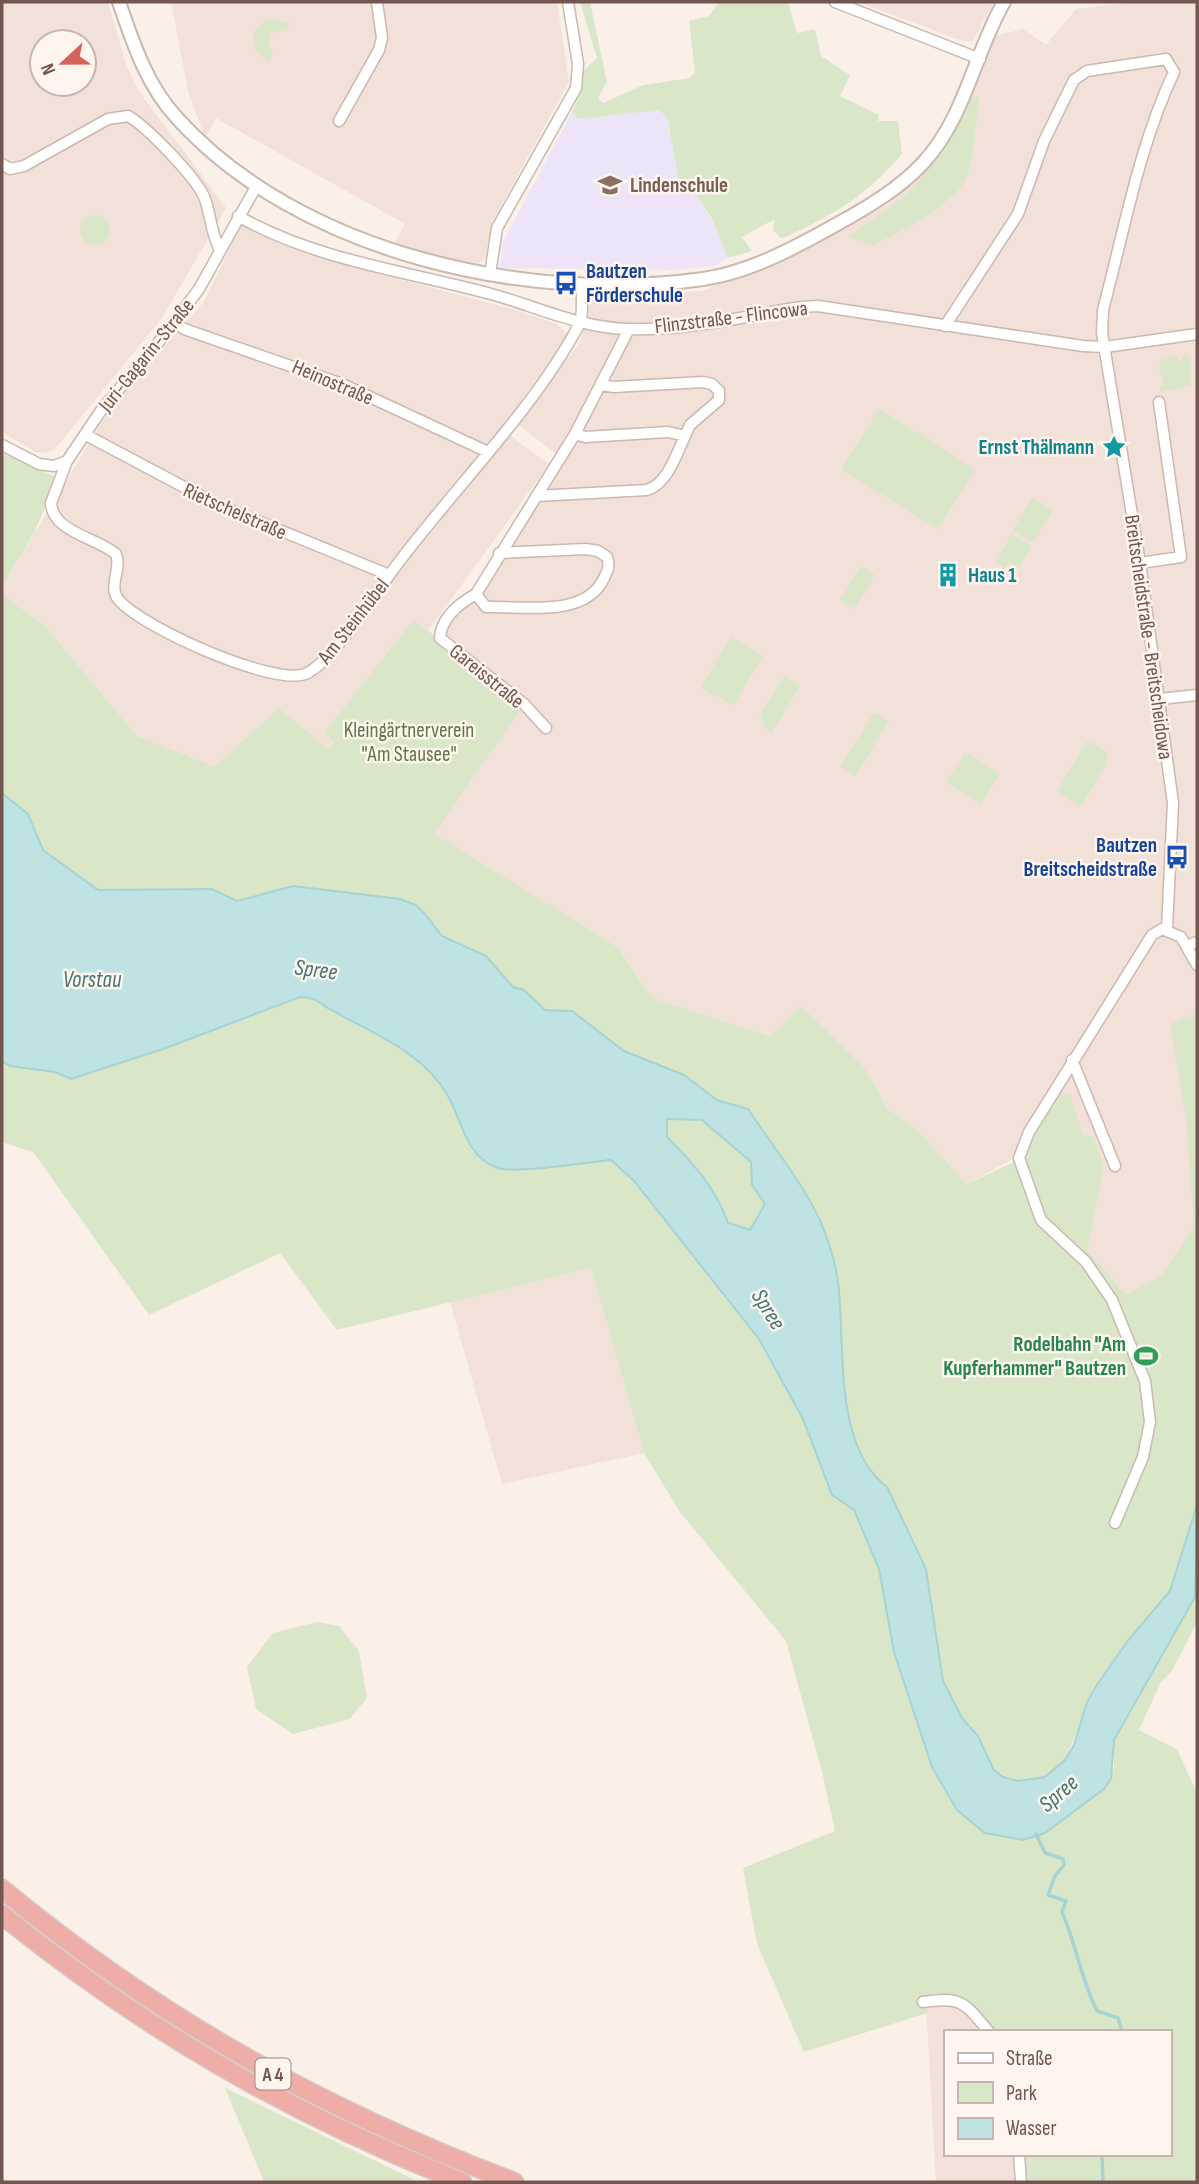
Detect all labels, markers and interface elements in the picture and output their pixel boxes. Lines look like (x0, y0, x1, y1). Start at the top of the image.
north arrow (28, 28, 98, 98)
text: N (36, 60, 61, 78)
school or university icon: Lindenschule (596, 171, 624, 199)
place label: Lindenschule (630, 173, 728, 198)
place label: Bautzen Förderschule (586, 259, 683, 308)
bus stop icon: Bautzen Förderschule (552, 269, 580, 297)
street label: Juri-Gagarin-Straße (93, 294, 200, 418)
street label: Flinzstraße - Flincowa (653, 296, 809, 339)
street label: Heinostraße (288, 354, 377, 411)
place icon: Ernst Thälmann (1100, 433, 1128, 461)
place label: Ernst Thälmann (978, 435, 1094, 460)
street label: Rietschelstraße (179, 478, 290, 545)
street label: Breitscheidstraße - Breitscheidowa (1119, 513, 1178, 761)
building icon: Haus 1 (934, 561, 962, 589)
place label: Haus 1 (968, 563, 1017, 588)
street label: Am Steinhübel (312, 574, 395, 670)
street label: Gareisstraße (444, 639, 529, 714)
park label: Kleingärtnerverein "Am Stausee" (344, 718, 474, 767)
place label: Bautzen Breitscheidstraße (1023, 833, 1157, 882)
bus stop icon: Bautzen Breitscheidstraße (1163, 843, 1191, 871)
water label: Spree (293, 953, 339, 987)
water label: Vorstau (63, 966, 122, 994)
water label: Spree (745, 1284, 791, 1335)
place label: Rodelbahn "Am Kupferhammer" Bautzen (943, 1332, 1126, 1381)
sports icon: Rodelbahn "Am Kupferhammer" Bautzen (1132, 1342, 1160, 1370)
water label: Spree (1033, 1769, 1084, 1818)
legend (944, 2030, 1171, 2156)
text: Straße (1006, 2046, 1052, 2071)
road number: A 4 (256, 2058, 290, 2090)
text: Park (1006, 2081, 1037, 2106)
text: Wasser (1006, 2116, 1057, 2141)

